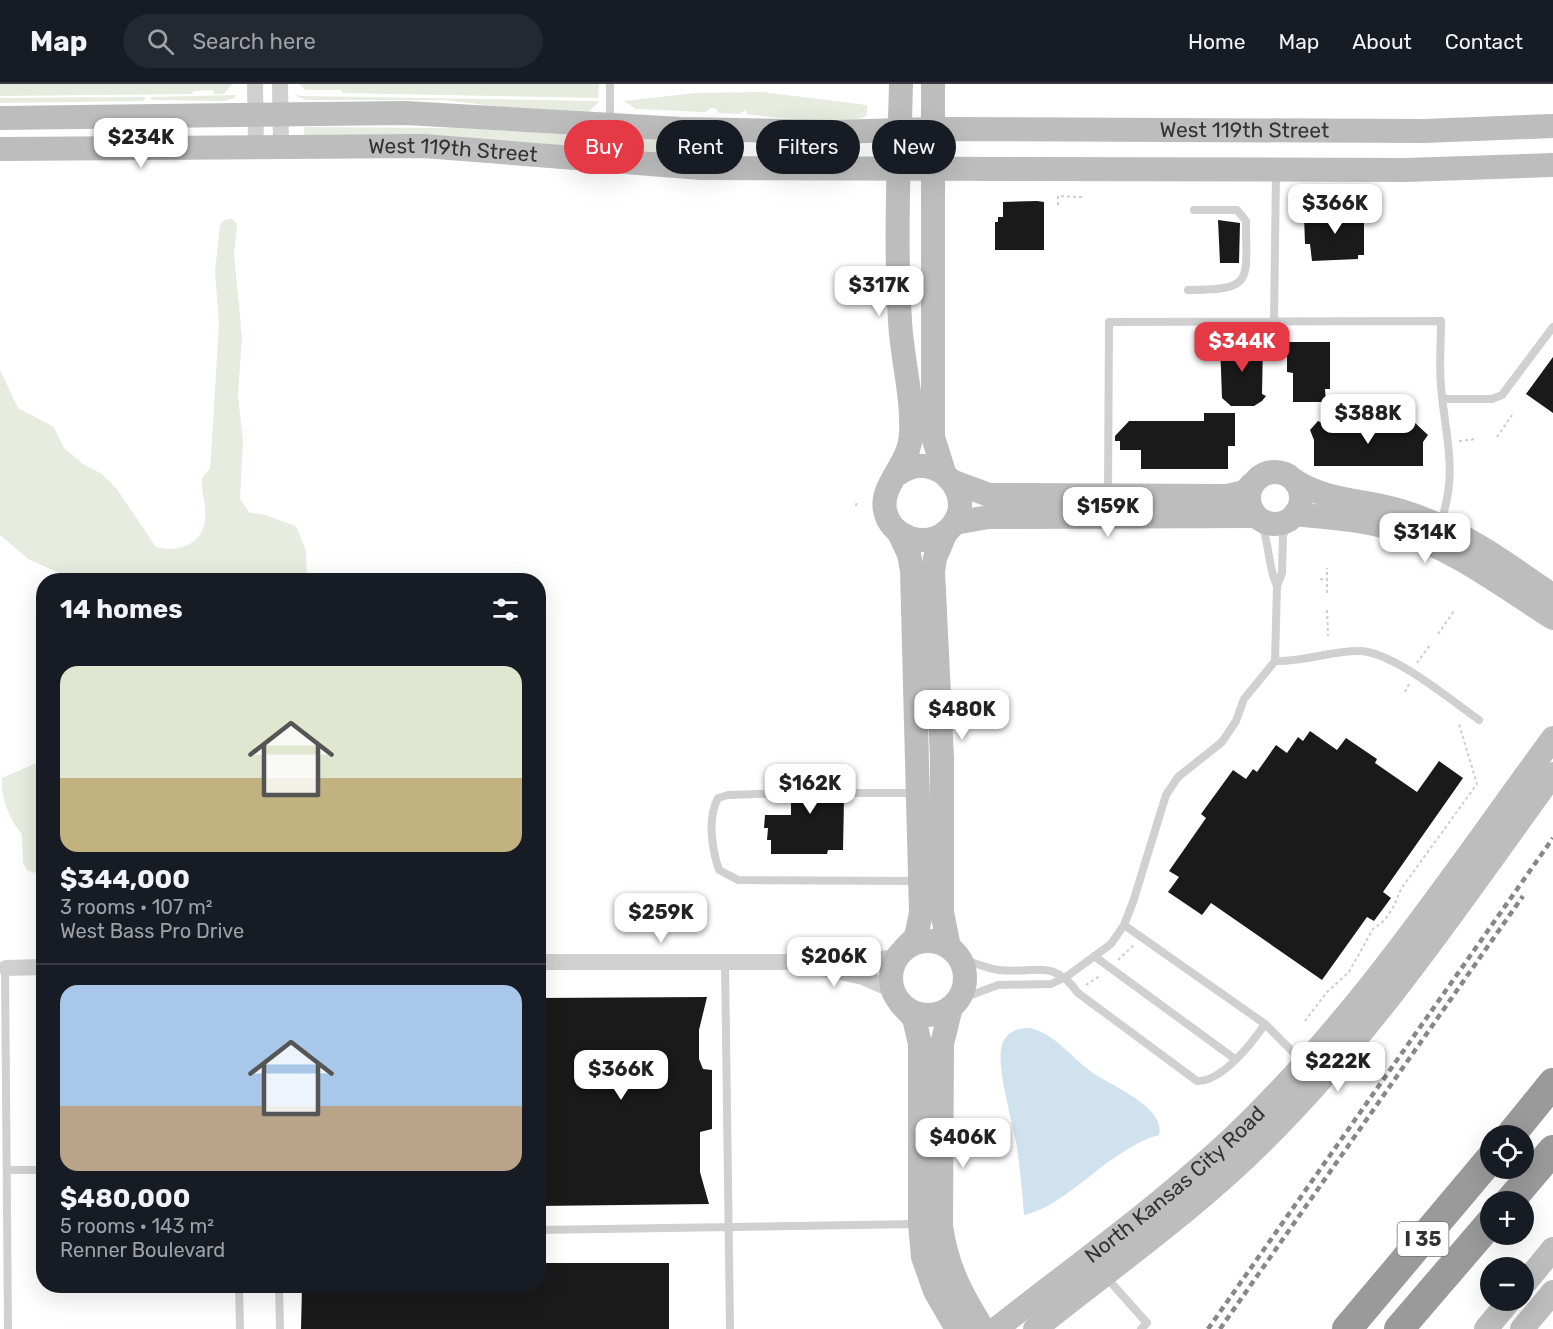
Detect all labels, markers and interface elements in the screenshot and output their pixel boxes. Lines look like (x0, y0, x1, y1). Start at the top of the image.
search box (123, 14, 543, 68)
text: Map (30, 25, 87, 58)
icon: search (144, 25, 177, 58)
text: Search here (192, 28, 316, 55)
text: Home (1188, 29, 1245, 54)
text: Map (1278, 29, 1319, 54)
text: About (1352, 29, 1412, 54)
text: Contact (1445, 29, 1523, 54)
street label: West 119th Street (1160, 117, 1329, 143)
pin: $234K (99, 118, 183, 169)
chip: Buy (564, 120, 644, 174)
chip: Rent (656, 120, 744, 174)
chip: Filters (756, 120, 860, 174)
chip: New (872, 120, 956, 174)
text: $234K (108, 125, 174, 149)
street label: West 119th Street (368, 133, 538, 167)
pin: $366K (1293, 184, 1377, 235)
text: $366K (1302, 191, 1368, 215)
pin: $317K (837, 266, 921, 317)
text: $317K (849, 273, 909, 297)
pin: $344K (1200, 322, 1284, 373)
text: $344K (1208, 329, 1276, 353)
pin: $388K (1326, 394, 1410, 445)
text: $388K (1335, 401, 1401, 425)
pin: $159K (1066, 487, 1150, 538)
text: $159K (1077, 494, 1139, 518)
pin: $314K (1383, 513, 1467, 564)
text: $314K (1393, 520, 1457, 544)
icon: filters (489, 593, 522, 626)
text: 14 homes (60, 594, 183, 625)
pin: $480K (920, 690, 1004, 741)
text: $480K (928, 697, 996, 721)
icon: home (237, 705, 345, 813)
pin: $162K (768, 764, 852, 815)
text: $162K (779, 771, 841, 795)
text: $344,000 (60, 864, 190, 895)
pin: $259K (619, 893, 703, 944)
text: 3 rooms · 107 m² (60, 895, 213, 919)
text: $259K (628, 900, 694, 924)
text: West Bass Pro Drive (60, 919, 244, 943)
pin: $206K (792, 937, 876, 988)
text: $206K (801, 944, 867, 968)
icon: home (237, 1024, 345, 1132)
pin: $222K (1296, 1042, 1380, 1093)
text: $222K (1305, 1049, 1371, 1073)
pin: $366K (579, 1050, 663, 1101)
text: $366K (588, 1057, 654, 1081)
street label: North Kansas City Road (1079, 1100, 1270, 1268)
pin: $406K (921, 1118, 1005, 1169)
text: $406K (930, 1125, 996, 1149)
map controls (1480, 1125, 1534, 1311)
button: locate (1480, 1125, 1534, 1179)
text: $480,000 (60, 1183, 190, 1214)
button: + (1480, 1191, 1534, 1245)
text: 5 rooms · 143 m² (60, 1214, 214, 1238)
road number: I 35 (1398, 1222, 1448, 1256)
text: Renner Boulevard (60, 1238, 225, 1262)
button: − (1480, 1257, 1534, 1311)

